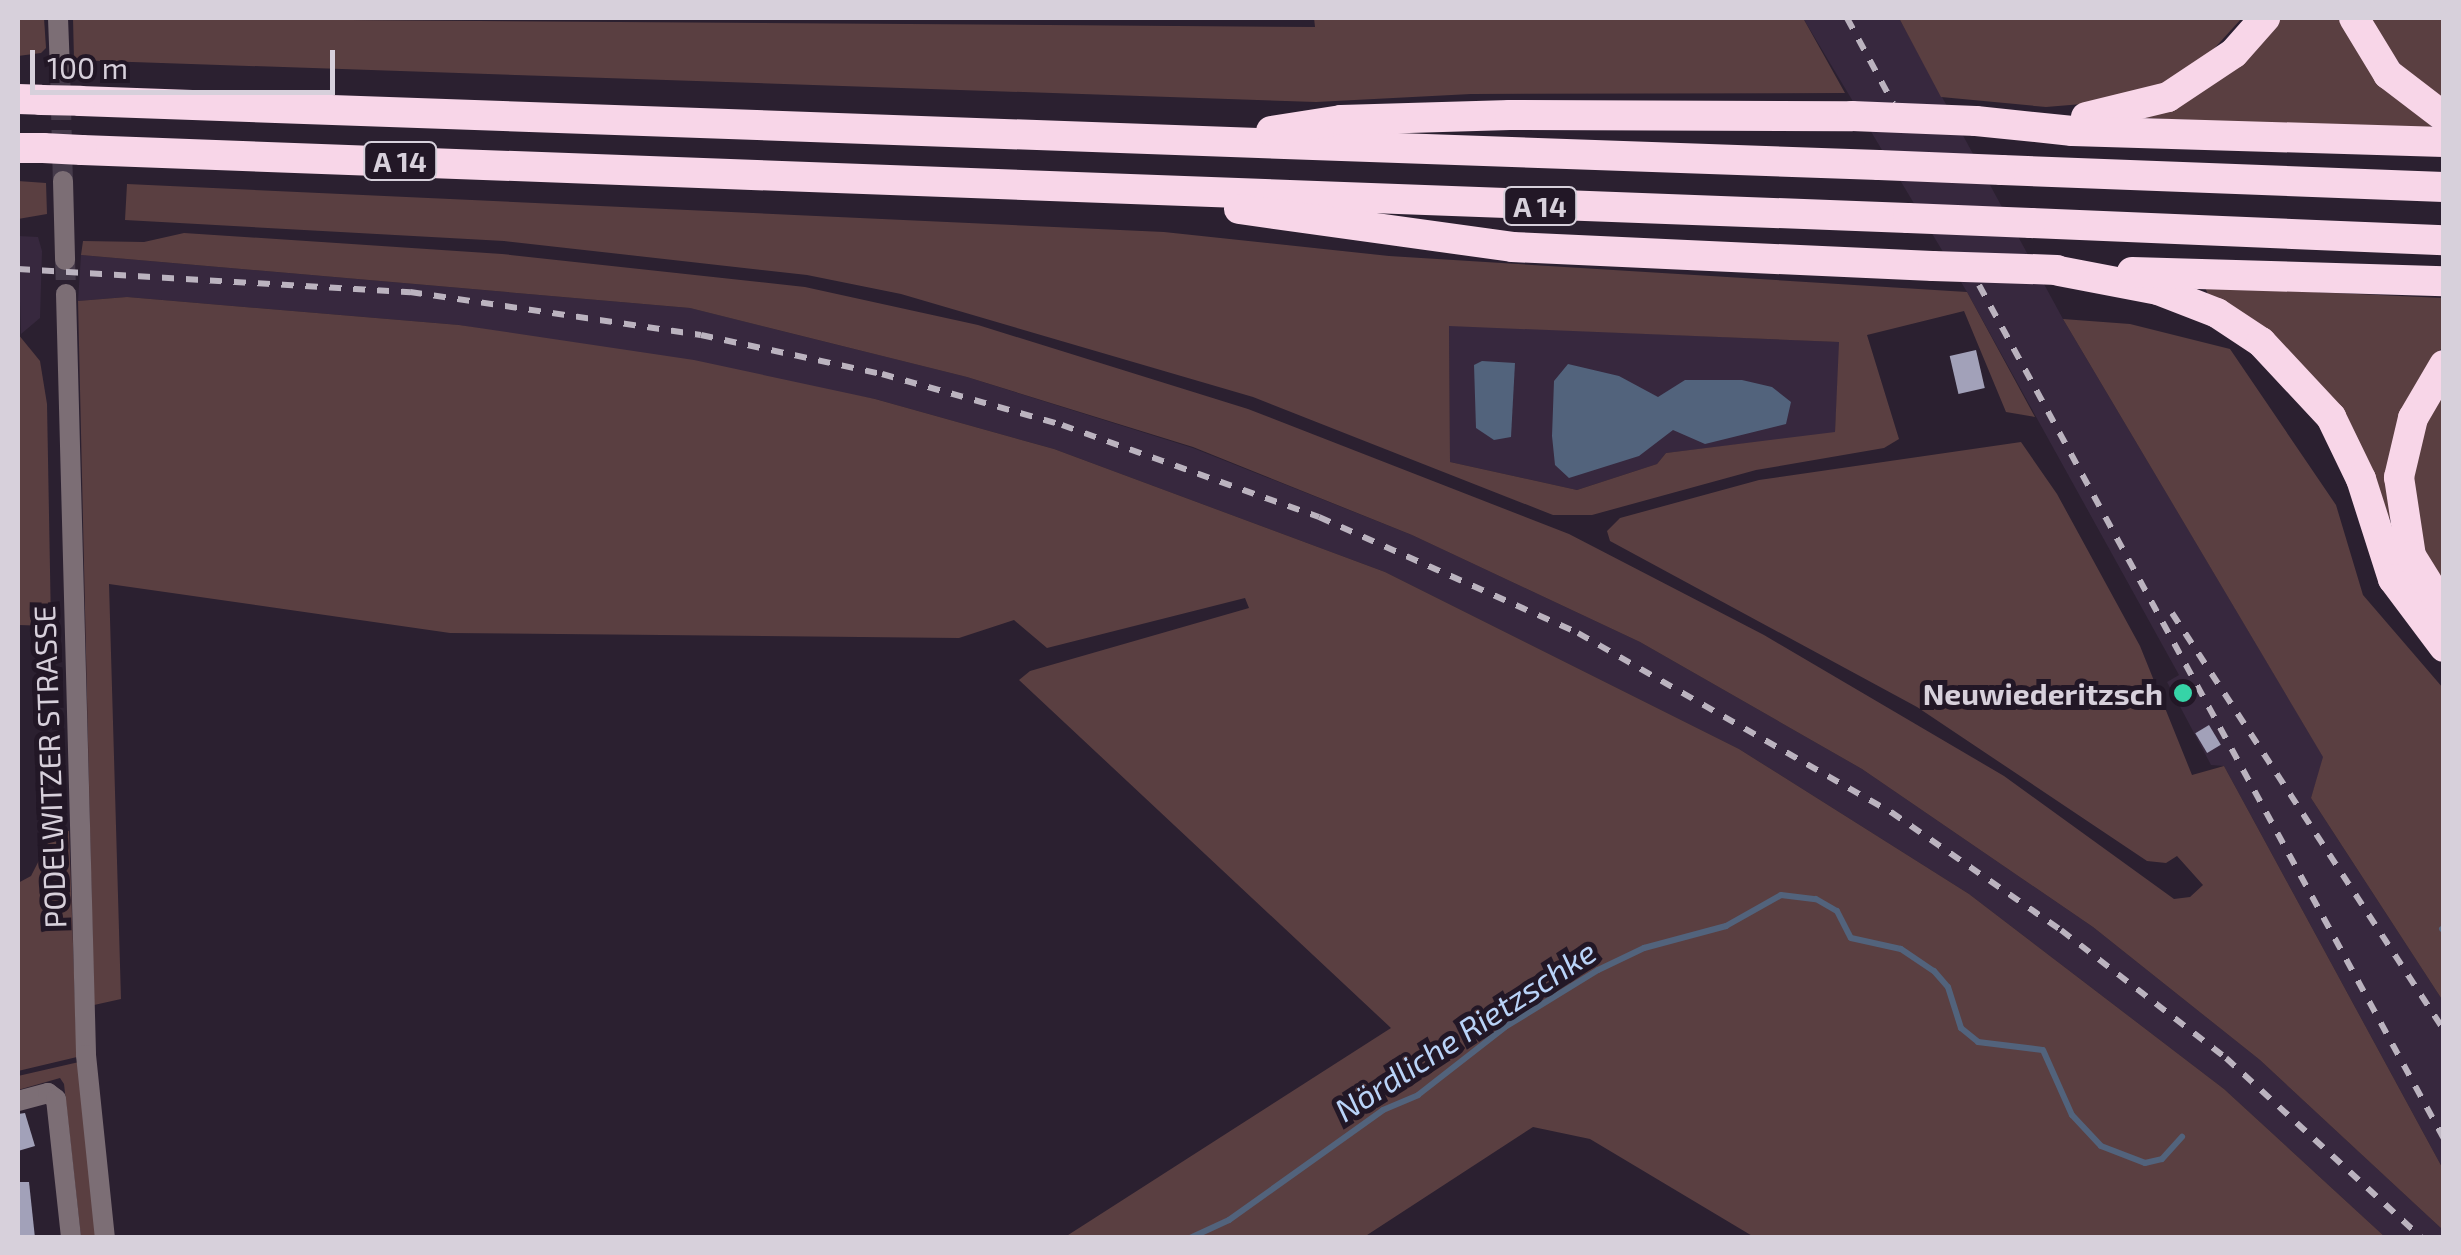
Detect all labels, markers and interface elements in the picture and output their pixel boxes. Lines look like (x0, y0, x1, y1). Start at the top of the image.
scale bar (35, 30, 340, 92)
text: 100 m (47, 49, 128, 85)
road number: A 14 (362, 138, 438, 184)
road number: A 14 (1502, 183, 1578, 229)
street label: PODELWITZER STRASSE (25, 605, 73, 929)
place label: Neuwiederitzsch (1923, 675, 2163, 711)
marker: Neuwiederitzsch (2172, 682, 2194, 704)
water label: Nördliche Rietzschke (1327, 931, 1603, 1129)

